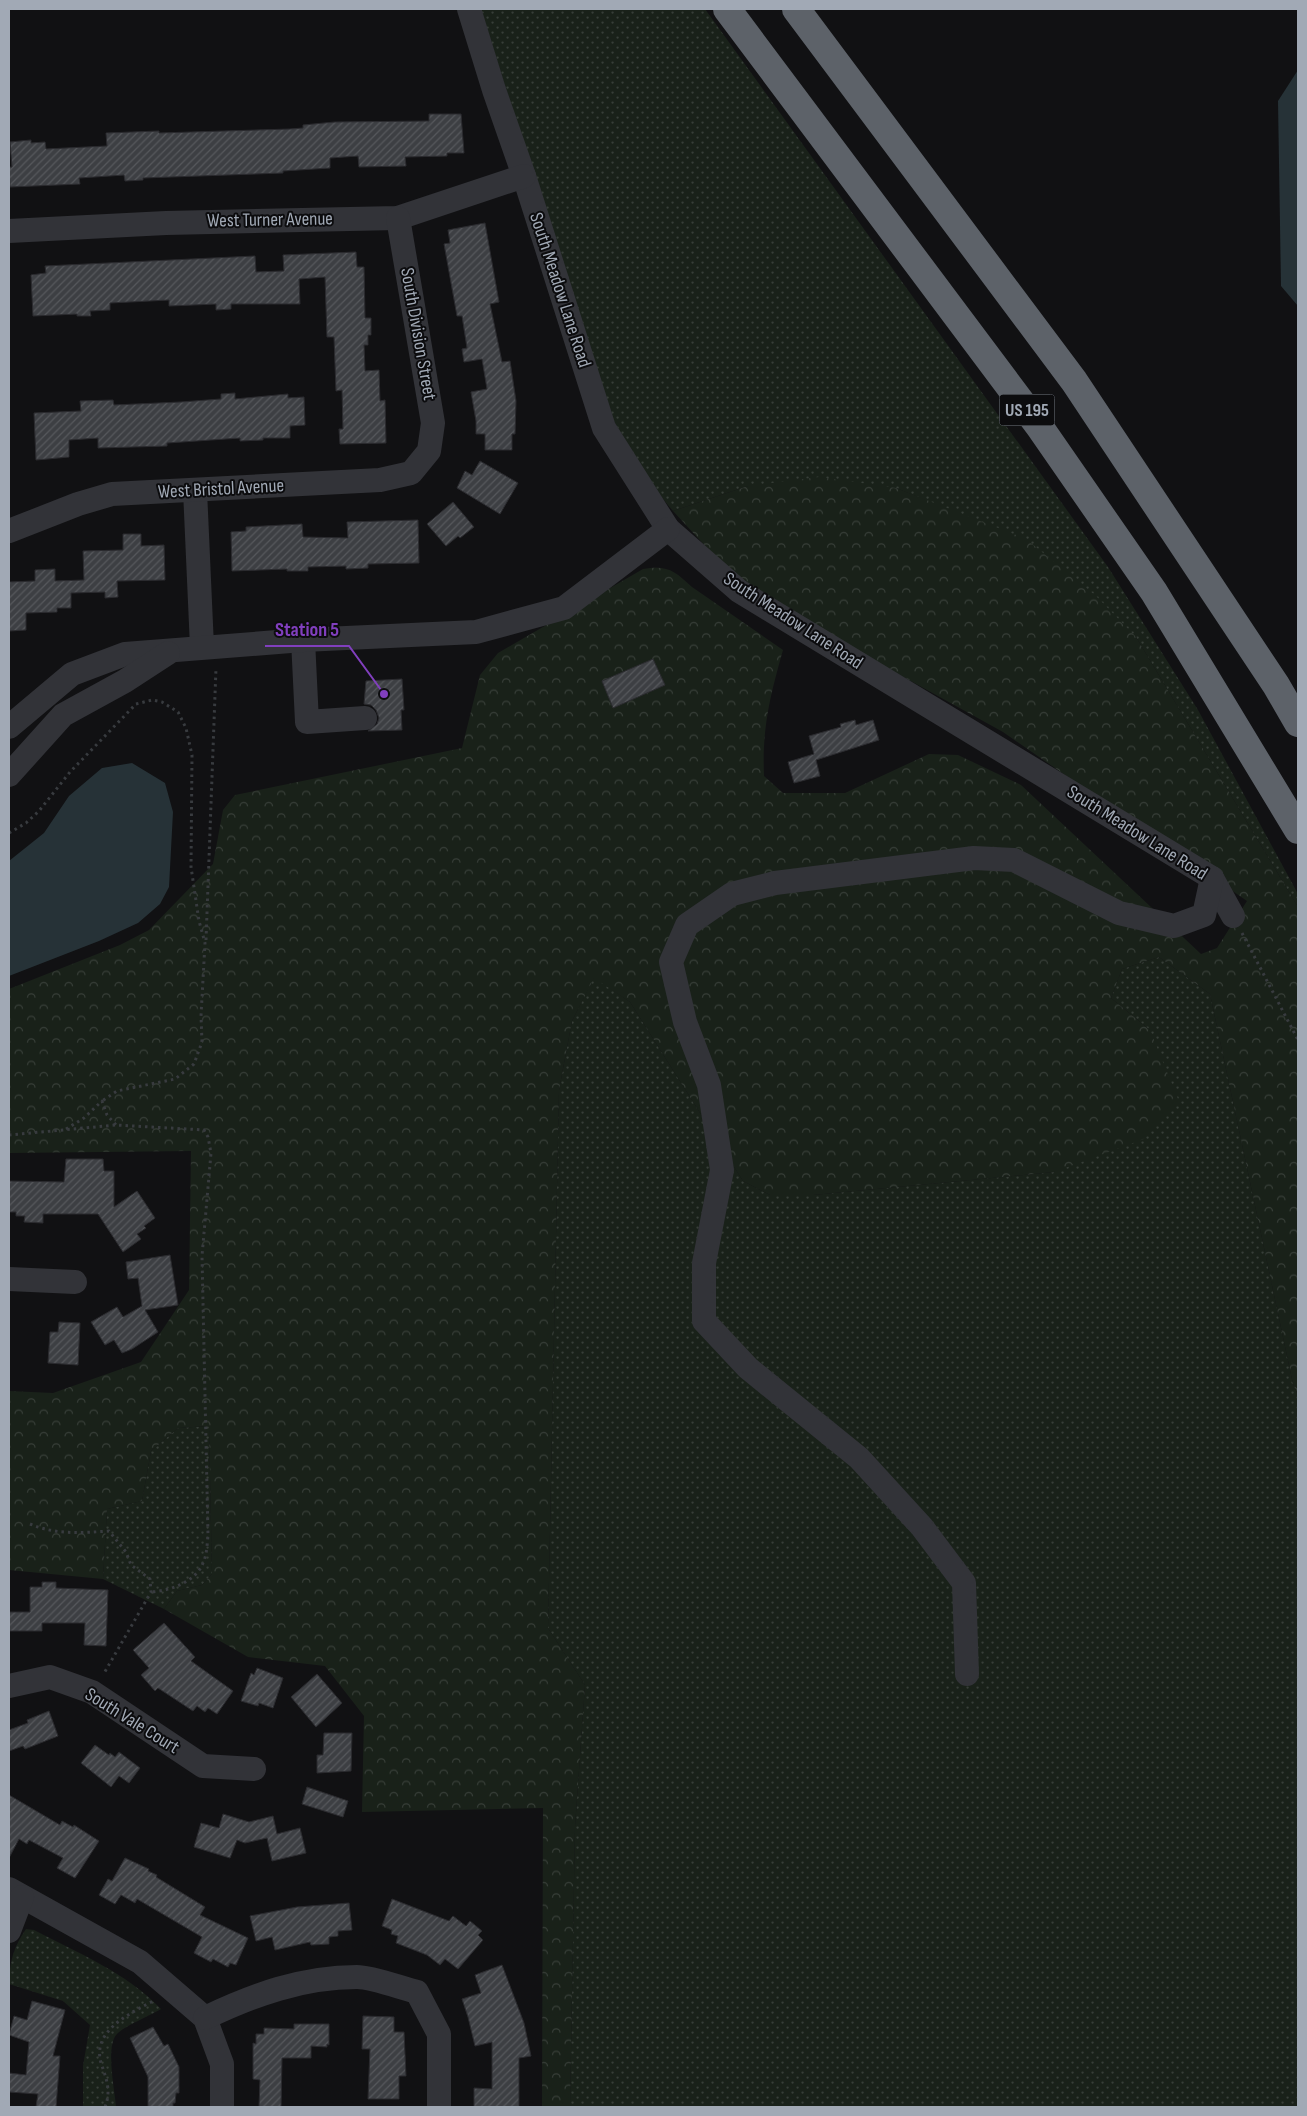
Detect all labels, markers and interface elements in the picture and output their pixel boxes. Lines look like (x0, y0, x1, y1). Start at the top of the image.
street label: West Turner Avenue (207, 207, 333, 233)
street label: South Meadow Lane Road (524, 210, 596, 370)
street label: South Division Street (395, 266, 441, 402)
road number: US 195 (1000, 394, 1054, 426)
street label: West Bristol Avenue (157, 474, 285, 504)
street label: South Meadow Lane Road (719, 567, 867, 675)
callout: Station 5 (265, 611, 349, 646)
text: Station 5 (275, 618, 339, 642)
street label: South Meadow Lane Road (1062, 780, 1212, 886)
street label: South Vale Court (81, 1683, 184, 1759)

